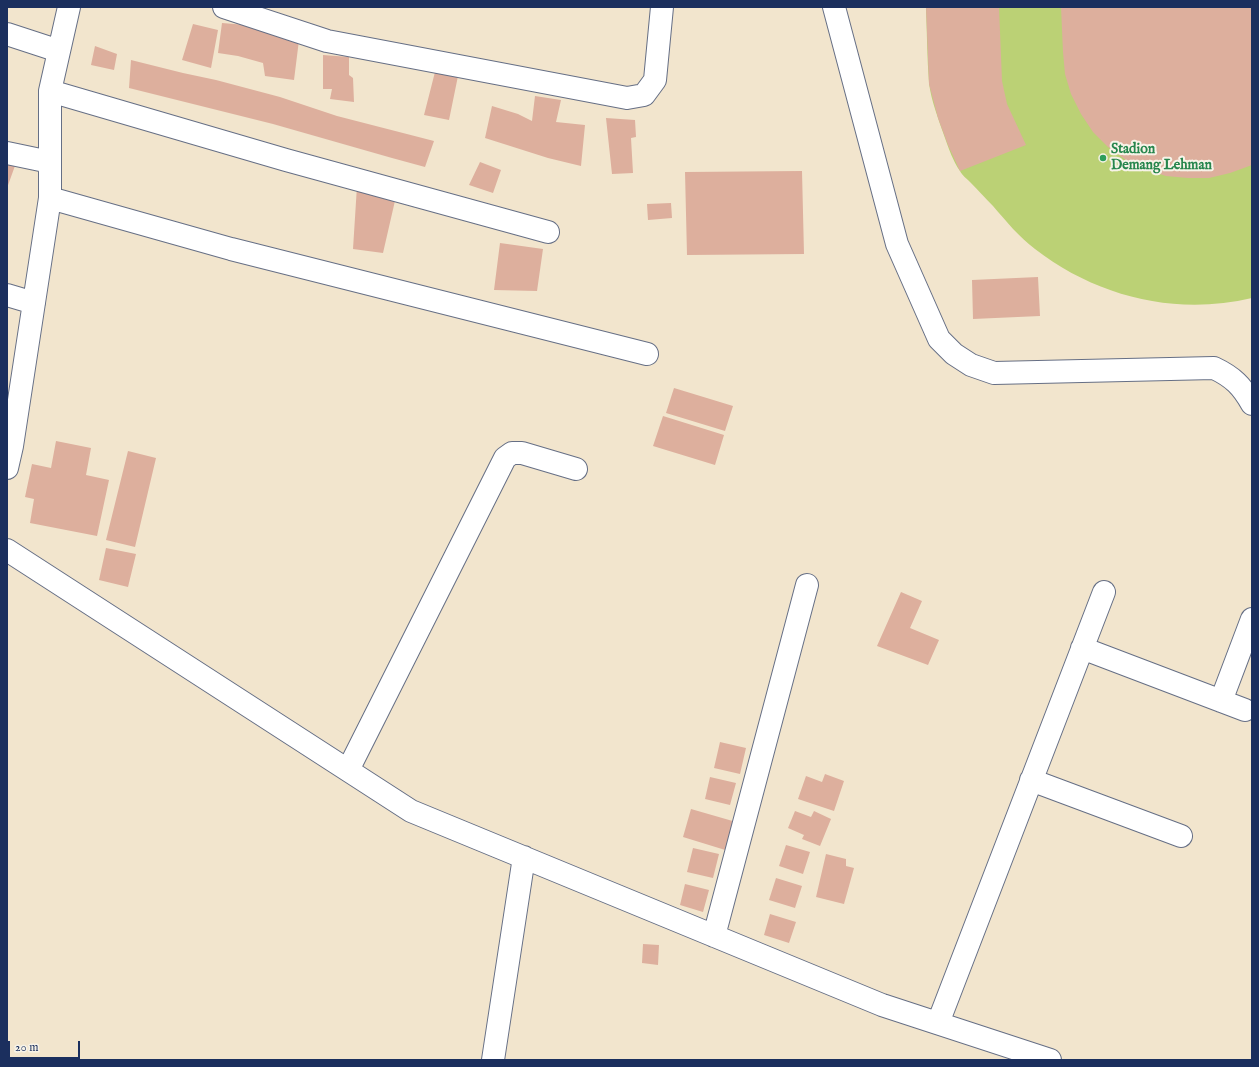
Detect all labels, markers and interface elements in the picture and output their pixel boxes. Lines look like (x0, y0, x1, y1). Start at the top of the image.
place label: Stadion Demang Lehman (1111, 142, 1212, 174)
marker: Stadion Demang Lehman (1098, 153, 1108, 163)
scale bar (10, 1033, 82, 1059)
text: 20 m (15, 1040, 38, 1055)

